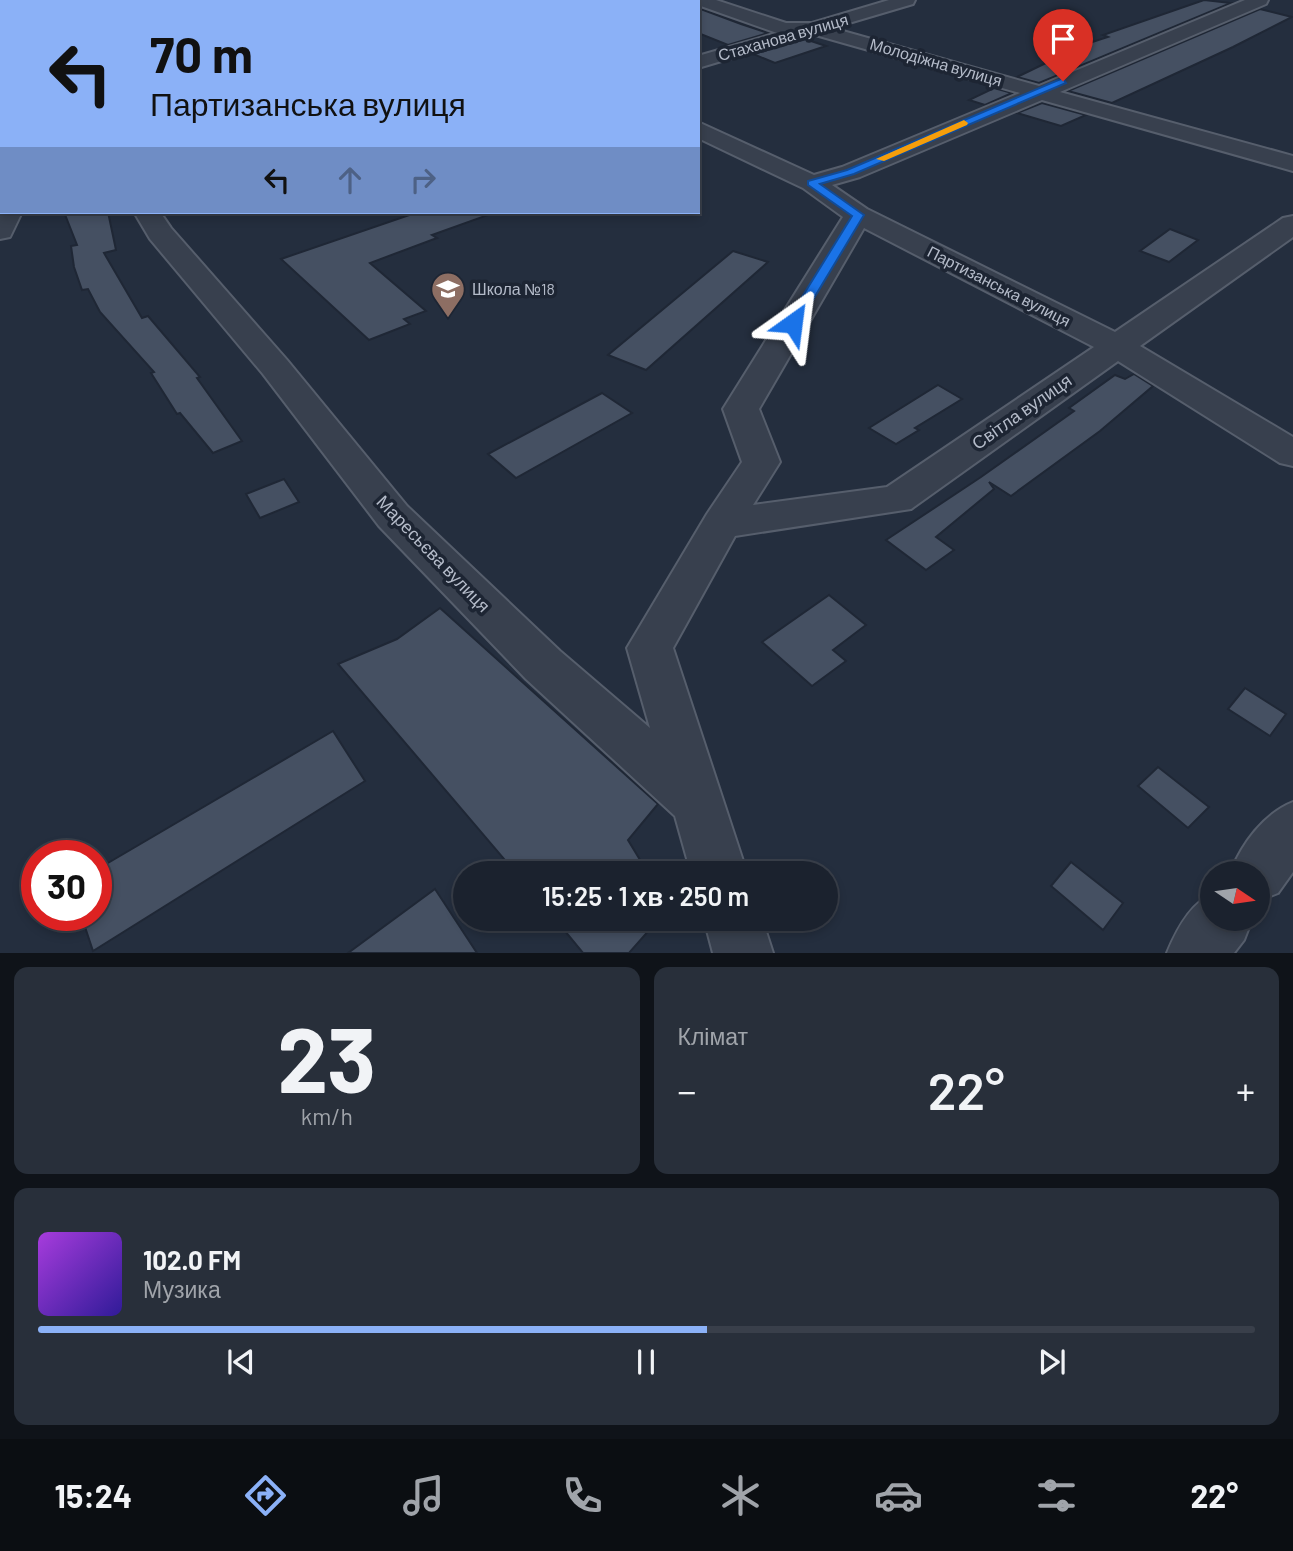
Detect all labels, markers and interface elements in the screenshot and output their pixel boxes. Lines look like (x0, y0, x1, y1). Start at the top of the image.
street label: Стаханова вулиця (716, 9, 850, 64)
pin (1033, 9, 1093, 81)
icon: arrive (1044, 20, 1082, 58)
text: 70 m (150, 24, 253, 83)
icon: left (35, 28, 126, 119)
street label: Молодіжна вулиця (868, 34, 1004, 89)
text: Партизанська вулиця (150, 84, 466, 122)
icon: left (258, 161, 296, 199)
icon: ahead (331, 161, 369, 199)
icon: right (404, 161, 442, 199)
street label: Партизанська вулиця (925, 241, 1074, 330)
school or university icon: Школа №18 (429, 270, 467, 319)
place label: Школа №18 (472, 279, 555, 298)
position arrow (756, 286, 830, 360)
street label: Світла вулиця (967, 369, 1076, 454)
street label: Маресьєва вулиця (372, 490, 495, 616)
speed limit sign: 30 (21, 840, 112, 931)
north arrow (1200, 861, 1270, 931)
map controls (1200, 861, 1270, 931)
text: 15:25 · 1 хв · 250 m (542, 880, 749, 911)
text: 23 (277, 1002, 376, 1111)
text: Клімат (678, 1022, 748, 1050)
text: 22° (928, 1058, 1005, 1120)
text: − (678, 1067, 697, 1113)
text: + (1236, 1067, 1255, 1113)
text: km/h (301, 1102, 353, 1130)
text: 102.0 FM (143, 1244, 241, 1275)
text: Музика (143, 1275, 221, 1303)
icon: previous (222, 1343, 260, 1381)
icon: pause (627, 1343, 665, 1381)
icon: next (1033, 1343, 1071, 1381)
icon: directions (241, 1471, 290, 1520)
icon: music (399, 1471, 448, 1520)
icon: phone (558, 1471, 607, 1520)
icon: climate (716, 1471, 765, 1520)
icon: car (874, 1471, 923, 1520)
icon: filters (1032, 1471, 1081, 1520)
text: 15:24 (55, 1476, 132, 1514)
text: 22° (1190, 1476, 1238, 1514)

